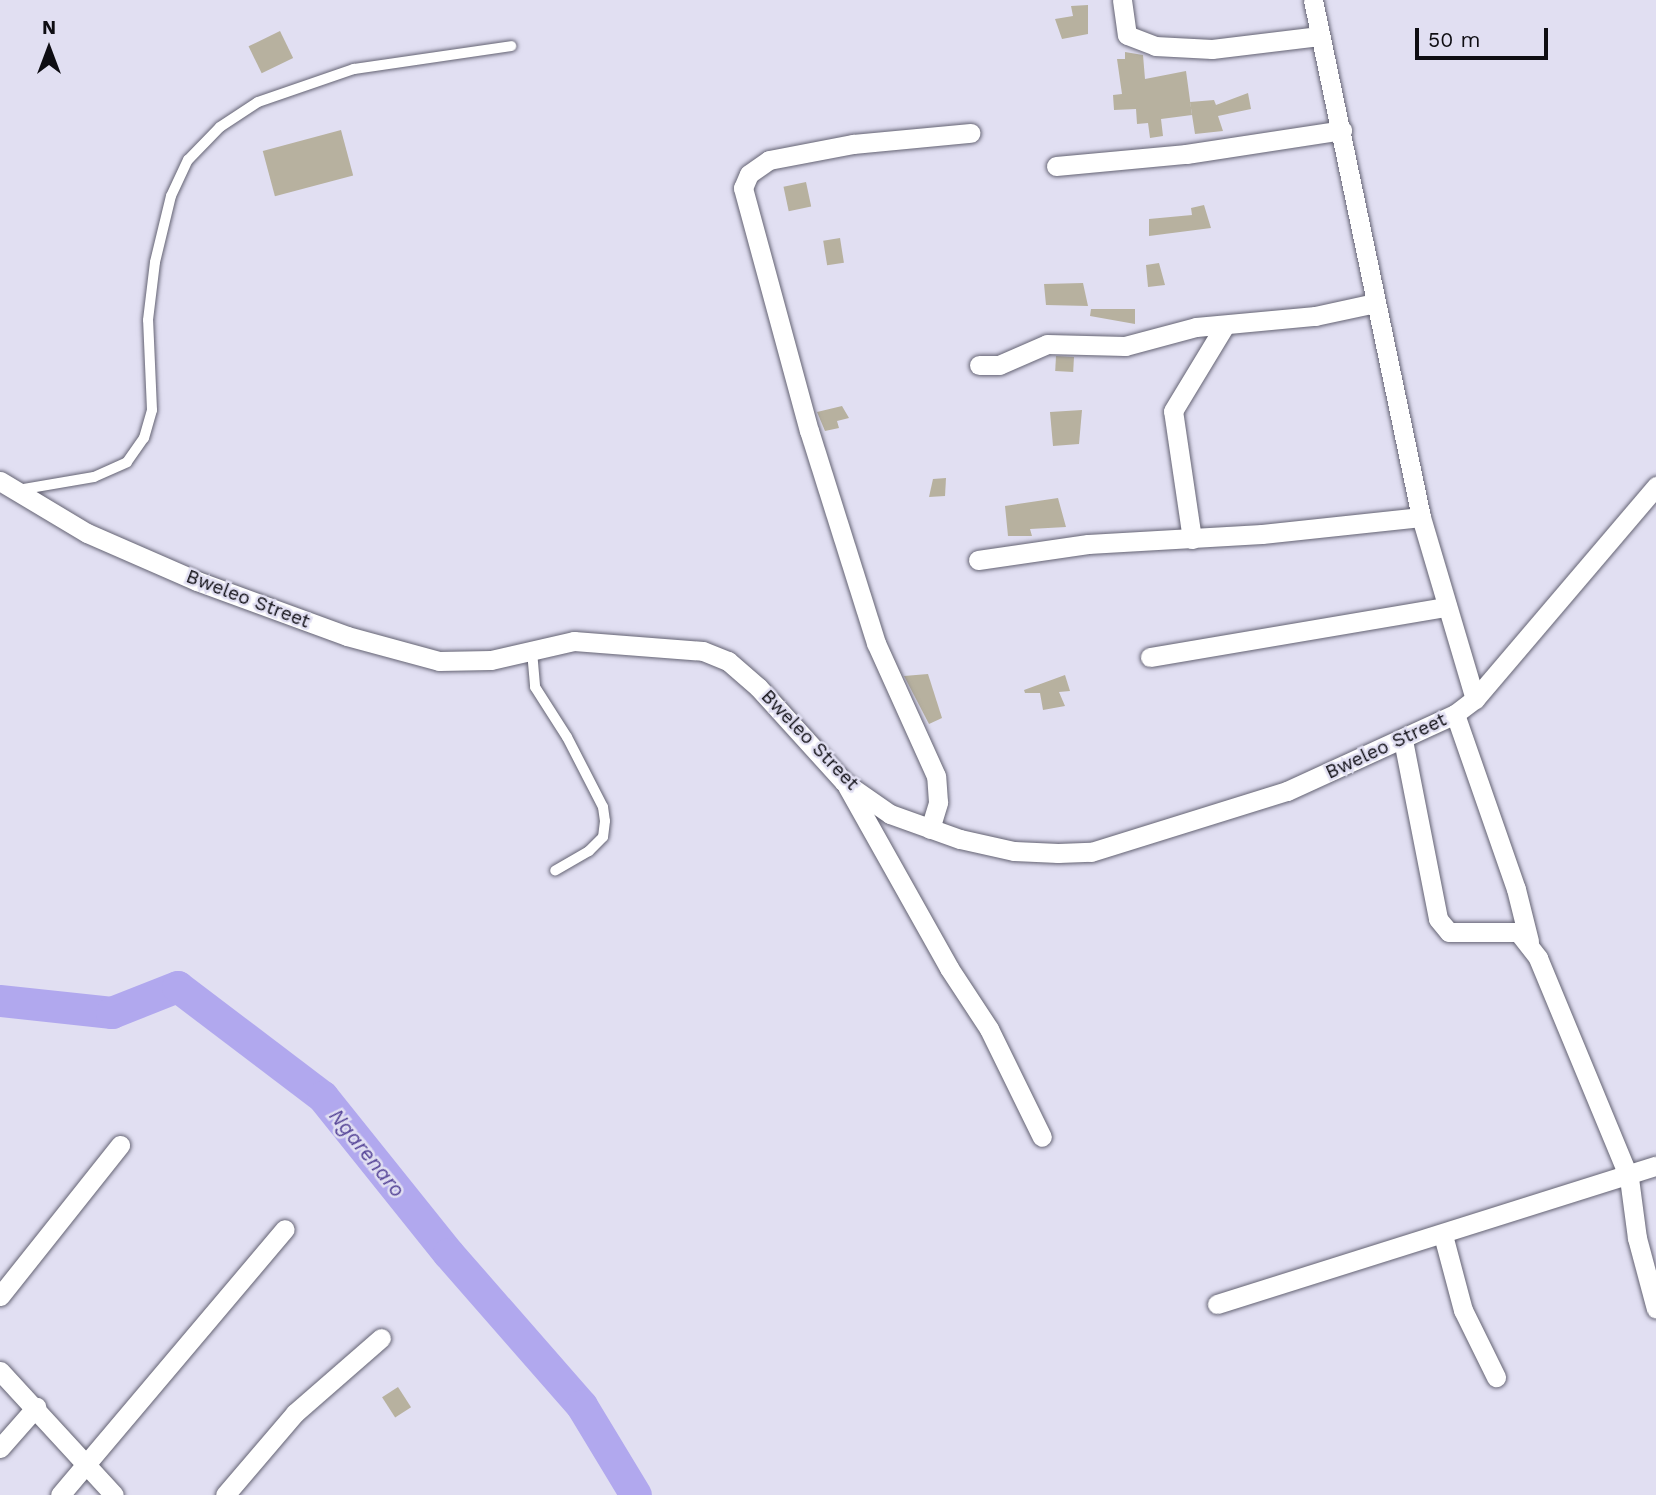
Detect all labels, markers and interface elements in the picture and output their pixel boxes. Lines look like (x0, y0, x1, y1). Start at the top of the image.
north arrow (14, 14, 84, 84)
scale bar (1418, 14, 1551, 58)
text: N (42, 16, 56, 39)
text: 50 m (1428, 27, 1480, 52)
street label: Bweleo Street (183, 565, 313, 633)
street label: Bweleo Street (756, 685, 864, 795)
street label: Bweleo Street (1322, 708, 1450, 784)
water label: Ngarenaro (324, 1104, 410, 1202)

